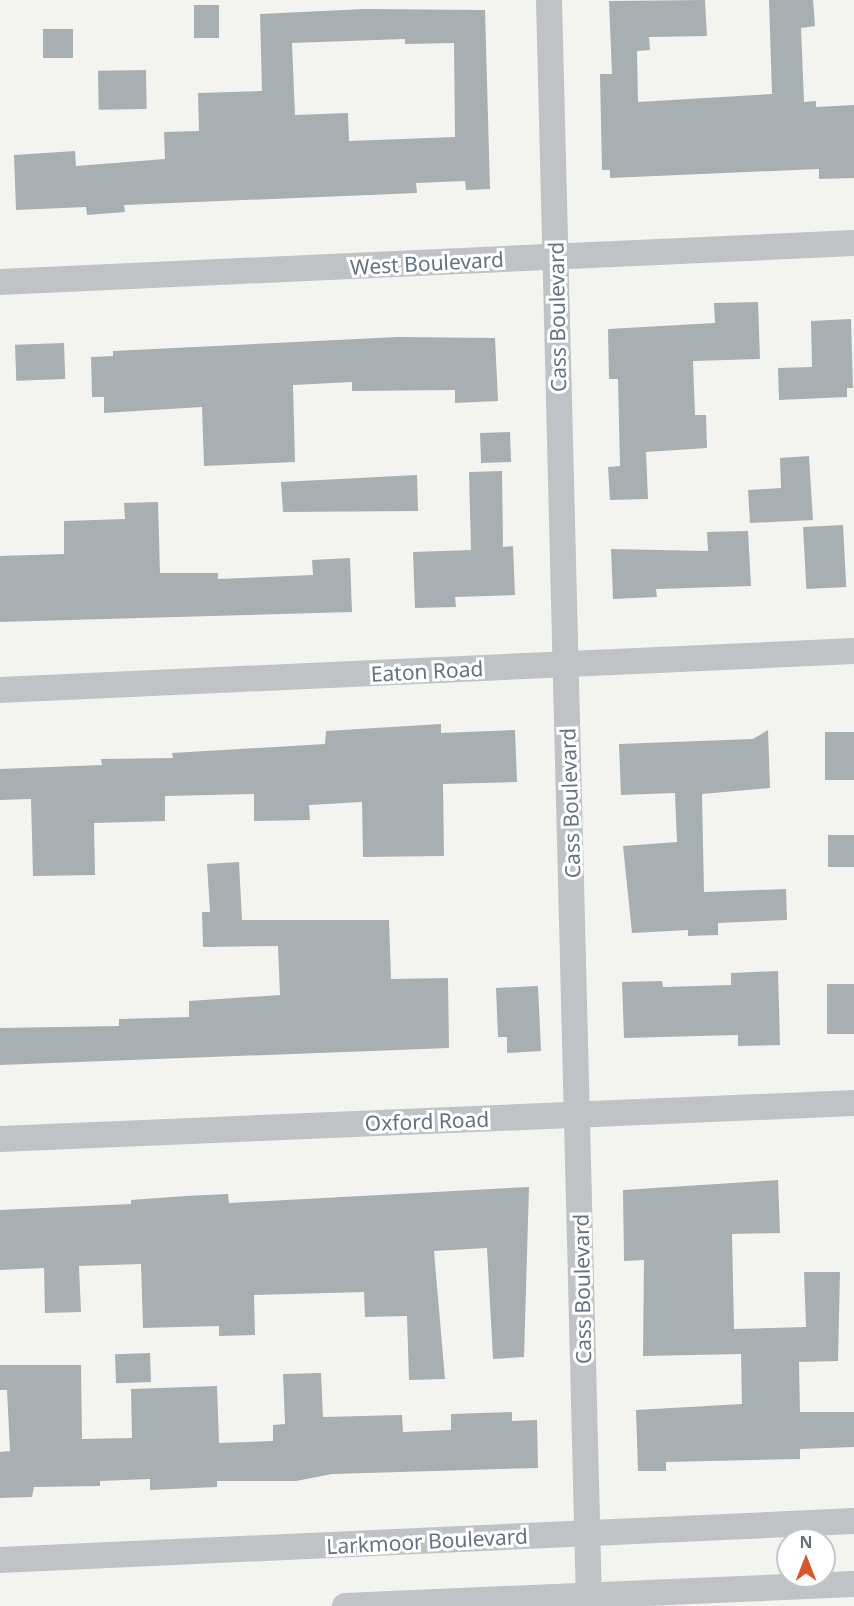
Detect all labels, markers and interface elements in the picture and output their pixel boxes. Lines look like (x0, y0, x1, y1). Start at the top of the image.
street label: Cass Boulevard (543, 242, 571, 392)
street label: West Boulevard (350, 246, 504, 280)
street label: Eaton Road (370, 655, 484, 687)
street label: Cass Boulevard (555, 727, 585, 879)
street label: Oxford Road (364, 1106, 490, 1136)
street label: Cass Boulevard (568, 1214, 596, 1364)
street label: Larkmoor Boulevard (326, 1523, 528, 1559)
north arrow (776, 1528, 836, 1588)
text: N (799, 1531, 813, 1553)

